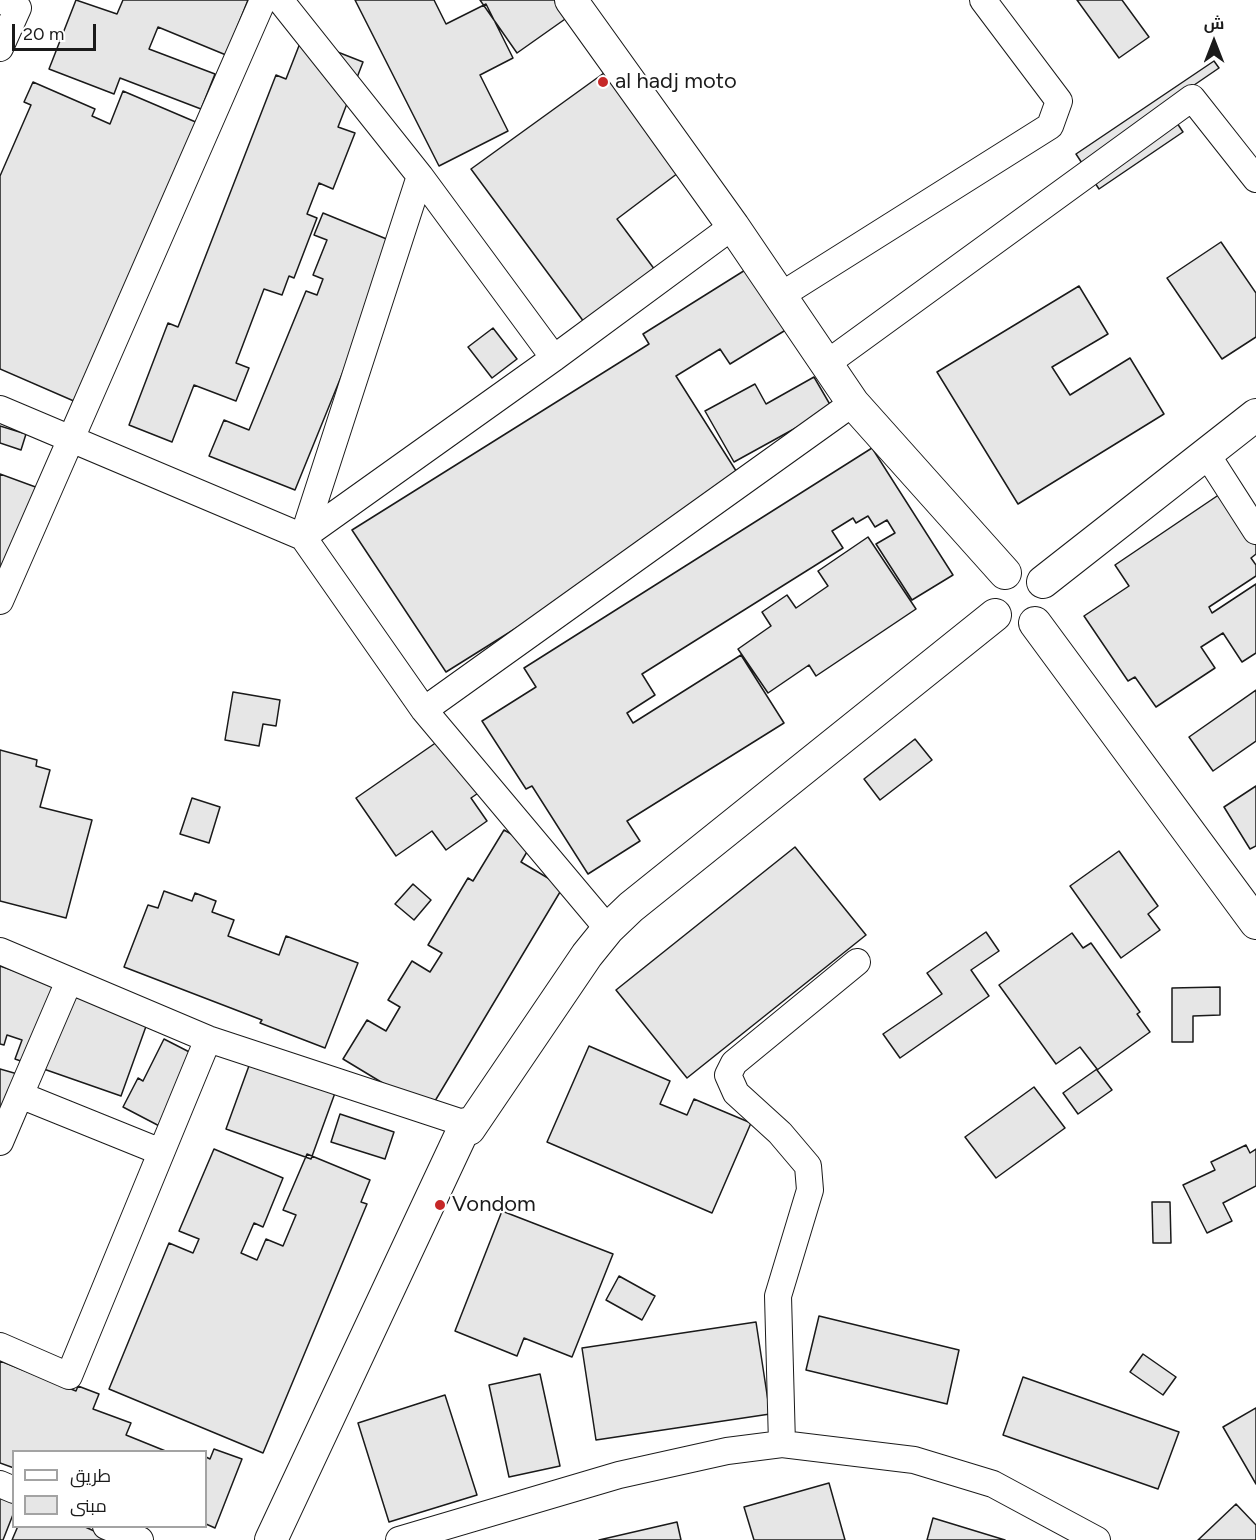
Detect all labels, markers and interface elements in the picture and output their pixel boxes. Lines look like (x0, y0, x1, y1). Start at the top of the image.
scale bar (15, 12, 99, 50)
north arrow (1184, 12, 1244, 72)
text: ش (1204, 14, 1224, 33)
text: 20 m (23, 23, 64, 45)
place label: al hadj moto (615, 69, 737, 95)
marker: al hadj moto (596, 75, 610, 89)
place label: Vondom (452, 1192, 536, 1218)
marker: Vondom (433, 1198, 447, 1212)
legend (12, 1450, 207, 1528)
text: طريق (70, 1465, 111, 1487)
text: مبنى (70, 1495, 107, 1517)

